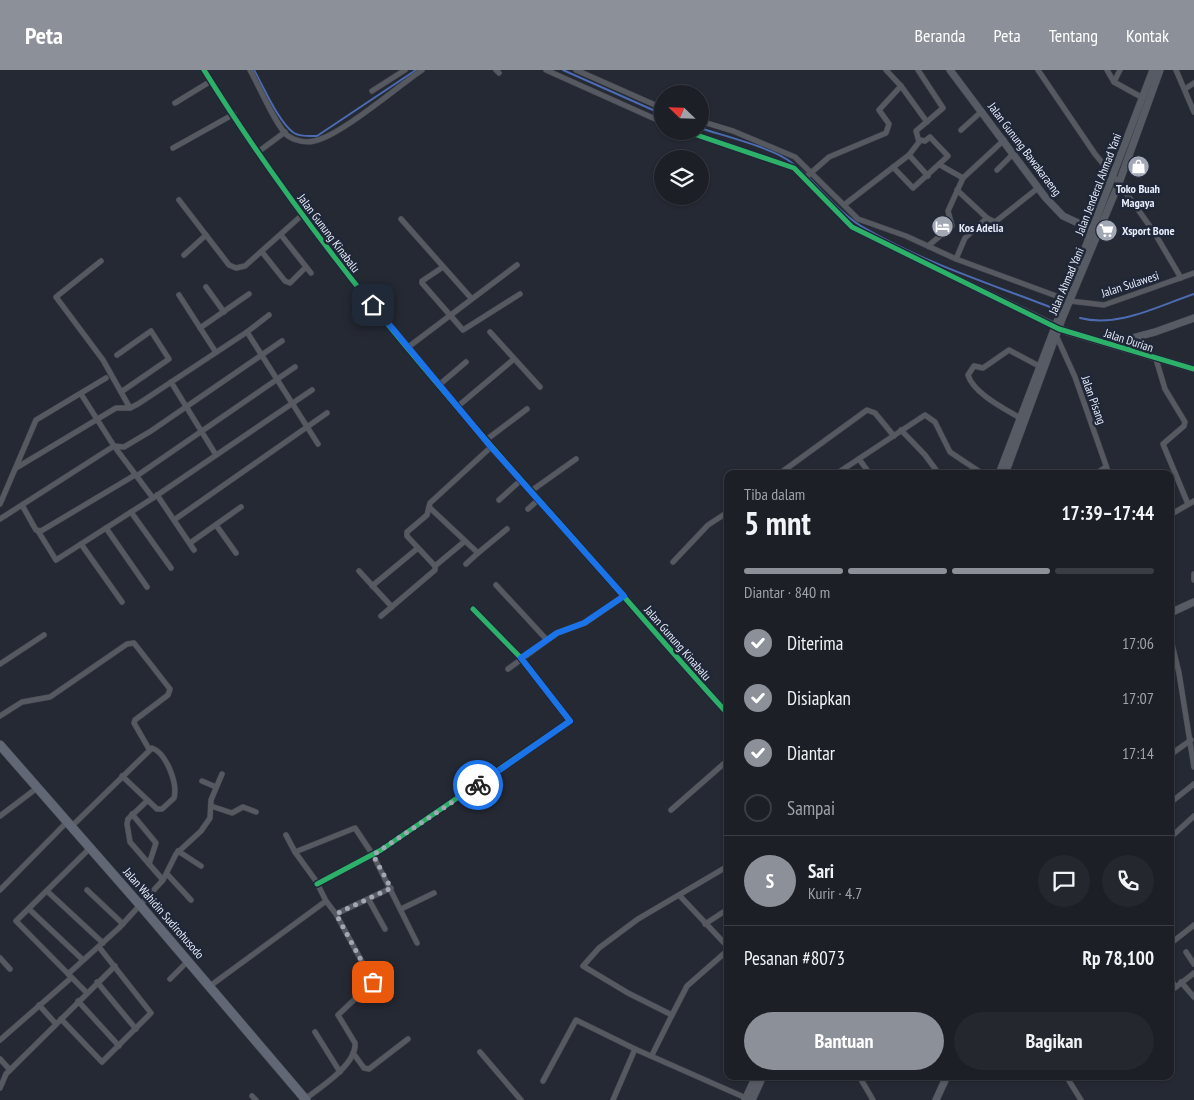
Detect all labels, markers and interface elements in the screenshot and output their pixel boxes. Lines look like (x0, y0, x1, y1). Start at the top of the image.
text: Peta (25, 20, 63, 51)
text: Beranda (915, 24, 965, 47)
text: Peta (993, 24, 1021, 47)
text: Tentang (1049, 24, 1098, 47)
text: Kontak (1126, 24, 1169, 47)
north arrow (654, 85, 709, 140)
map controls (654, 85, 709, 205)
street label: Jalan Gunung Bawakaraeng (984, 99, 1065, 199)
street label: Jalan Jenderal Ahmad Yani (1071, 131, 1124, 238)
button: layers (654, 150, 709, 205)
shop icon: Toko Buah Magaya (1126, 155, 1150, 179)
place label: Toko Buah Magaya (1116, 181, 1160, 210)
street label: Jalan Gunung Kinabalu (294, 190, 363, 275)
hotel icon: Kos Adelia (931, 215, 955, 239)
supermarket icon: Xsport Bone (1094, 218, 1118, 242)
place label: Kos Adelia (959, 220, 1003, 235)
place label: Xsport Bone (1122, 223, 1175, 238)
street label: Jalan Ahmad Yani (1045, 245, 1087, 318)
street label: Jalan Sulawesi (1098, 268, 1161, 301)
pin (352, 284, 394, 326)
icon: home (359, 291, 387, 319)
street label: Jalan Durian (1102, 325, 1155, 355)
street label: Jalan Pisang (1078, 373, 1110, 426)
text: Tiba dalam (744, 484, 805, 504)
text: 17:39–17:44 (1061, 501, 1154, 525)
text: 5 mnt (744, 502, 811, 544)
text: Diantar · 840 m (744, 582, 830, 602)
street label: Jalan Gunung Kinabalu (641, 602, 715, 684)
icon: check (744, 629, 772, 657)
text: Diterima (787, 631, 843, 655)
text: 17:06 (1122, 633, 1154, 653)
icon: check (744, 684, 772, 712)
text: Disiapkan (787, 686, 851, 710)
text: 17:07 (1122, 688, 1154, 708)
icon: check (744, 739, 772, 767)
text: Diantar (787, 741, 835, 765)
text: 17:14 (1122, 743, 1154, 763)
courier (453, 760, 503, 810)
icon: bike (464, 771, 492, 799)
text: Sampai (787, 796, 835, 820)
button: chat (1038, 855, 1090, 907)
button: phone (1102, 855, 1154, 907)
text: Sari (808, 859, 834, 883)
street label: Jalan Wahidin Sudirohusodo (120, 864, 208, 962)
text: S (766, 869, 774, 893)
text: Kurir · 4.7 (808, 883, 862, 903)
text: Pesanan #8073 (744, 946, 845, 970)
text: Rp 78,100 (1083, 946, 1154, 970)
pin (352, 961, 394, 1003)
icon: bag (359, 968, 387, 996)
button: Bantuan (744, 1012, 944, 1070)
button: Bagikan (954, 1012, 1154, 1070)

